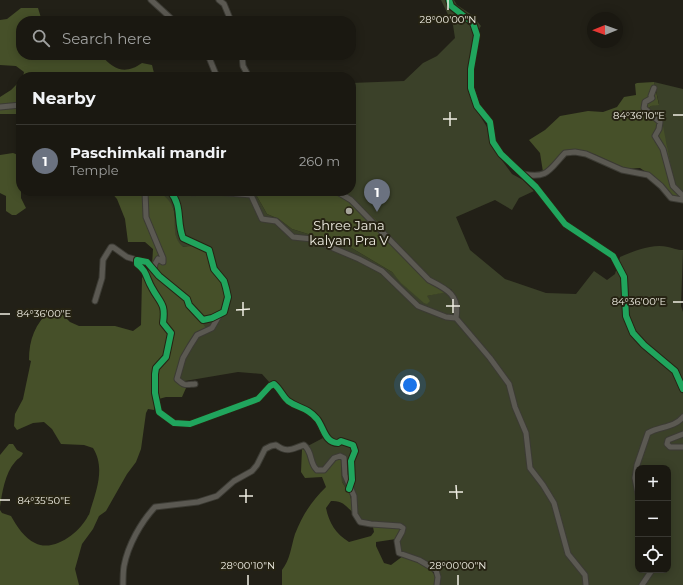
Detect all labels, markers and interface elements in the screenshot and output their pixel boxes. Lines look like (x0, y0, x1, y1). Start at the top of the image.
north arrow (587, 12, 623, 48)
text: 28°00'00"N (420, 13, 476, 26)
search box (16, 16, 356, 60)
icon: search (30, 27, 52, 49)
text: Search here (62, 29, 151, 48)
text: Nearby (32, 88, 96, 108)
text: 84°36'10"E (613, 109, 665, 122)
text: Paschimkali mandir (70, 143, 226, 162)
text: 1 (42, 153, 48, 169)
text: 260 m (299, 153, 340, 169)
text: Temple (70, 162, 119, 178)
pin: 1 (364, 179, 390, 212)
marker: Shree Jana kalyan Pra V (344, 206, 354, 216)
place label: Shree Jana kalyan Pra V (309, 217, 390, 248)
text: 84°36'00"E (612, 295, 667, 308)
text: 84°36'00"E (17, 307, 72, 320)
your location (400, 375, 420, 395)
map controls (635, 465, 671, 573)
button: + (635, 465, 671, 501)
text: 84°35'50"E (17, 494, 71, 507)
button: − (635, 501, 671, 537)
button: locate (635, 537, 671, 573)
text: 28°00'10"N (221, 559, 275, 572)
text: 28°00'00"N (430, 559, 486, 572)

